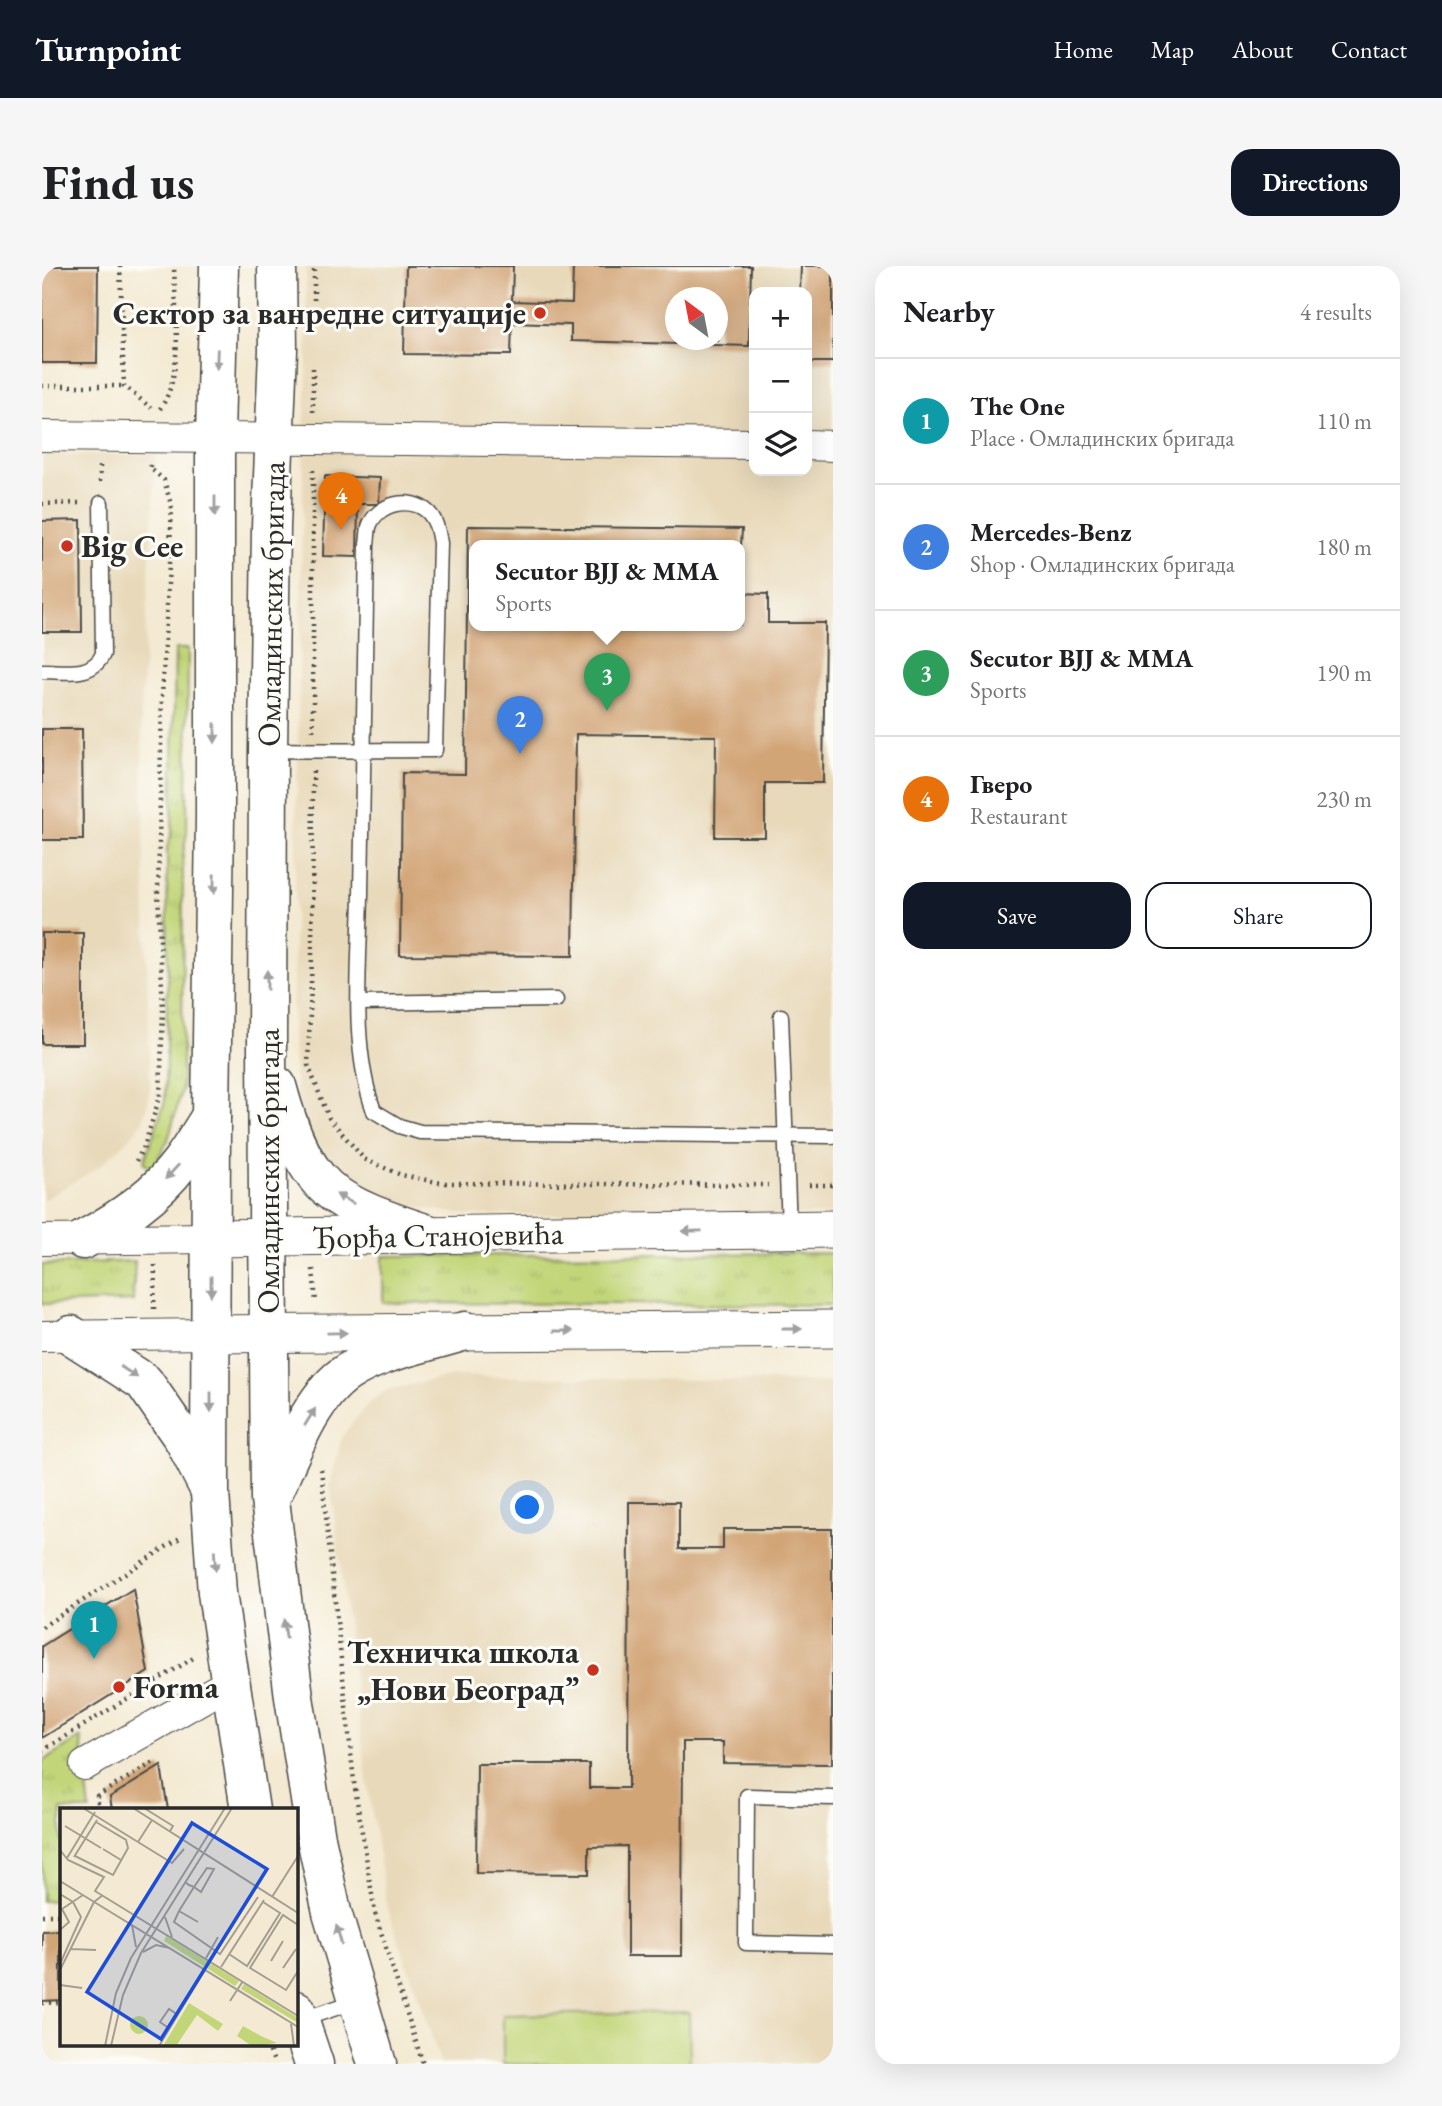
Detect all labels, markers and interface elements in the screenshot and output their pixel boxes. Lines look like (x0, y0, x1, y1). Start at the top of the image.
text: Turnpoint (35, 28, 181, 71)
text: Home (1053, 34, 1113, 65)
text: Map (1151, 34, 1194, 65)
text: About (1232, 34, 1293, 65)
text: Contact (1331, 34, 1407, 65)
button: Directions (1231, 149, 1400, 216)
text: Find us (42, 150, 194, 214)
north arrow (665, 287, 728, 350)
map controls (749, 287, 812, 476)
button: + (749, 287, 812, 350)
place label: Сектор за ванредне ситуације (113, 292, 526, 334)
text: Nearby (903, 292, 995, 331)
text: 4 results (1300, 297, 1372, 327)
marker: Сектор за ванредне ситуације (532, 305, 548, 321)
one-way arrow (211, 348, 223, 370)
button: − (749, 350, 812, 413)
text: The One (970, 389, 1065, 423)
text: 1 (920, 406, 932, 436)
text: 110 m (1316, 406, 1372, 436)
button: layers (749, 413, 812, 476)
text: Place · Омладинских бригада (970, 423, 1234, 453)
street label: Омладинских бригада (248, 461, 294, 747)
pin: 4 (318, 472, 364, 530)
one-way arrow (209, 495, 221, 517)
text: Mercedes-Benz (970, 515, 1132, 549)
place label: Big Cee (81, 525, 183, 567)
text: 2 (920, 532, 932, 562)
text: 180 m (1316, 532, 1372, 562)
marker: Big Cee (59, 538, 75, 554)
popup (469, 540, 745, 631)
text: Shop · Омладинских бригада (970, 549, 1235, 579)
text: Secutor BJJ & MMA (495, 554, 719, 588)
text: Sports (495, 588, 552, 618)
text: Secutor BJJ & MMA (970, 641, 1193, 675)
pin: 3 (584, 653, 630, 711)
text: 3 (920, 658, 932, 688)
text: 190 m (1316, 658, 1372, 688)
text: Sports (970, 675, 1026, 705)
pin: 2 (497, 696, 543, 754)
one-way arrow (209, 723, 221, 745)
text: Гверо (970, 767, 1032, 801)
text: 4 (920, 784, 932, 814)
text: 230 m (1316, 784, 1372, 814)
text: Restaurant (970, 801, 1068, 831)
one-way arrow (208, 873, 220, 895)
button: Save (903, 882, 1131, 949)
button: Share (1145, 882, 1372, 949)
one-way arrow (261, 968, 273, 990)
street label: Омладинских бригада (247, 1028, 289, 1314)
one-way arrow (164, 1163, 180, 1181)
one-way arrow (335, 1193, 355, 1205)
street label: Ђорђа Станојевића (312, 1212, 564, 1258)
one-way arrow (681, 1225, 703, 1237)
one-way arrow (205, 1275, 217, 1297)
one-way arrow (781, 1323, 803, 1335)
one-way arrow (553, 1325, 575, 1336)
one-way arrow (326, 1327, 348, 1339)
one-way arrow (119, 1365, 138, 1378)
one-way arrow (205, 1391, 216, 1413)
one-way arrow (303, 1407, 316, 1426)
your location (510, 1490, 544, 1524)
one-way arrow (210, 1550, 221, 1572)
pin: 1 (71, 1601, 117, 1659)
one-way arrow (280, 1618, 291, 1640)
place label: Техничка школа „Нови Београд” (347, 1631, 580, 1710)
marker: Техничка школа „Нови Београд” (585, 1662, 601, 1678)
place label: Forma (133, 1666, 220, 1708)
marker: Forma (111, 1679, 127, 1695)
inset map (60, 1808, 298, 2046)
one-way arrow (333, 1924, 344, 1946)

